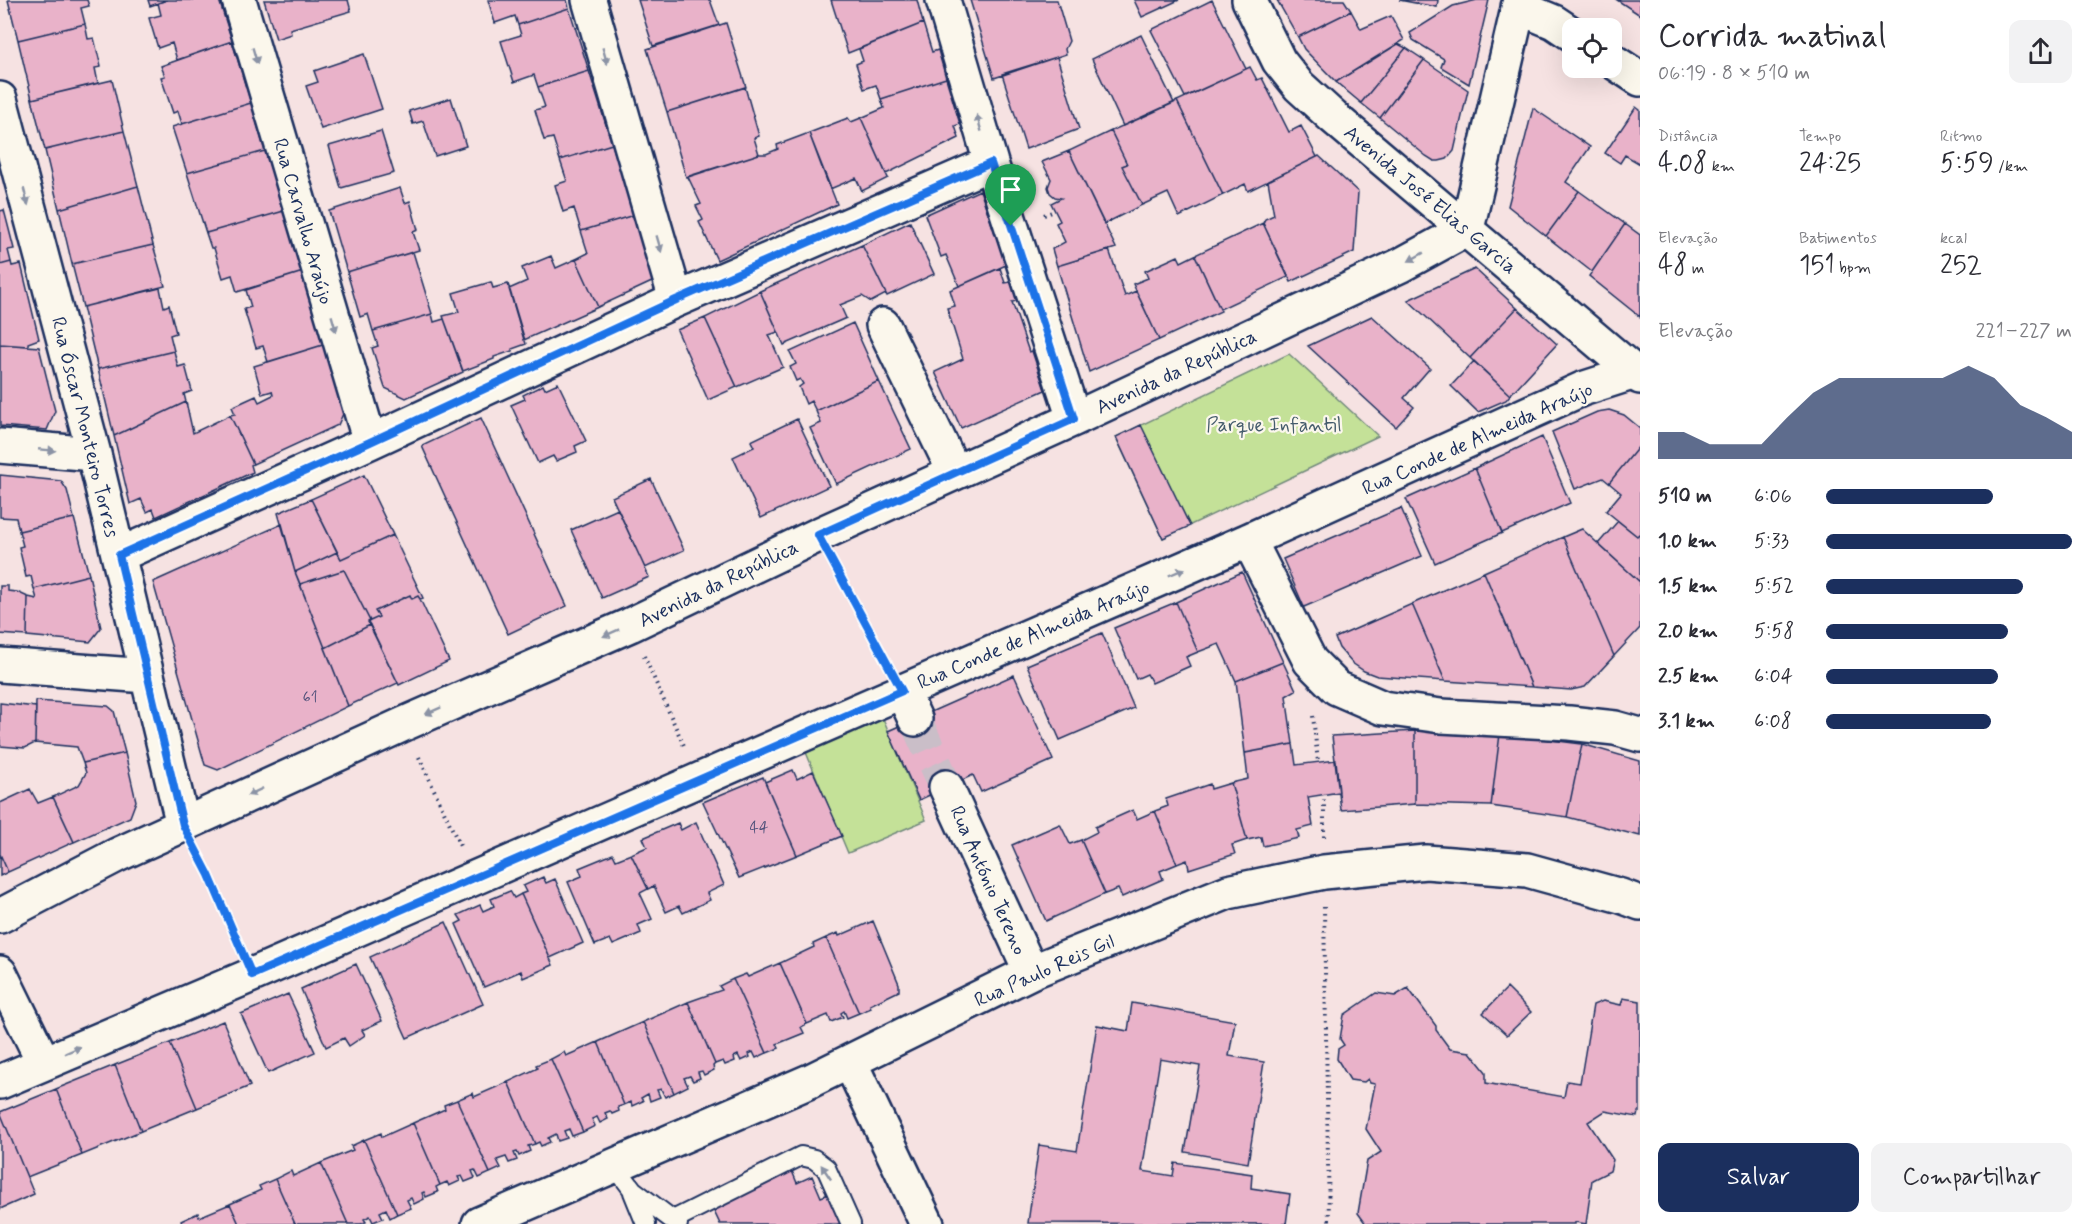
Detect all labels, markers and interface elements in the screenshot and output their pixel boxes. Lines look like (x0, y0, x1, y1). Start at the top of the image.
text: Corrida matinal (1658, 15, 1886, 59)
map controls (1562, 18, 1622, 78)
button: locate (1562, 18, 1622, 78)
button: share (2009, 20, 2072, 83)
one-way arrow (251, 47, 260, 65)
one-way arrow (601, 47, 610, 65)
text: 06:19 · 8 × 510 m (1658, 60, 1810, 87)
one-way arrow (974, 114, 983, 132)
street label: Avenida José Elias Garcia (1338, 120, 1522, 281)
text: Distância (1658, 126, 1718, 147)
text: Tempo (1799, 126, 1841, 147)
text: Ritmo (1940, 126, 1982, 147)
street label: Rua Carvalho Araújo (266, 135, 339, 308)
text: 4.08 (1658, 147, 1707, 181)
text: 24:25 (1799, 147, 1861, 181)
text: 5:59 (1940, 147, 1994, 181)
text: km (1707, 156, 1735, 177)
text: /km (1994, 156, 2028, 177)
pin (985, 164, 1036, 226)
icon: arrive (994, 173, 1027, 206)
one-way arrow (21, 188, 31, 206)
text: Elevação (1658, 228, 1718, 249)
text: Batimentos (1799, 228, 1877, 249)
text: kcal (1940, 228, 1967, 249)
one-way arrow (655, 235, 664, 253)
text: 48 (1658, 249, 1687, 283)
text: 151 (1799, 249, 1835, 283)
text: 252 (1940, 249, 1982, 283)
one-way arrow (1408, 252, 1424, 263)
text: m (1687, 258, 1704, 279)
text: bpm (1835, 258, 1871, 279)
street label: Rua Óscar Monteiro Torres (44, 314, 125, 541)
one-way arrow (330, 315, 339, 333)
text: Elevação (1658, 318, 1733, 345)
text: 221–227 m (1976, 318, 2072, 345)
street label: Avenida da República (1092, 323, 1261, 421)
street label: Rua Conde de Almeida Araújo (1358, 376, 1597, 503)
park label: Parque Infantil (1206, 412, 1342, 439)
one-way arrow (37, 445, 56, 455)
text: 510 m (1658, 483, 1712, 510)
text: 6:06 (1754, 483, 1792, 510)
text: 1.0 km (1658, 528, 1717, 555)
text: 5:33 (1754, 528, 1789, 555)
street label: Avenida da República (634, 534, 803, 635)
one-way arrow (1168, 567, 1186, 577)
text: 1.5 km (1658, 573, 1718, 600)
text: 5:52 (1754, 573, 1794, 600)
street label: Rua Conde de Almeida Araújo (913, 574, 1154, 697)
text: 2.0 km (1658, 618, 1718, 645)
text: 5:58 (1754, 618, 1794, 645)
one-way arrow (602, 628, 620, 638)
text: 2.5 km (1658, 663, 1719, 690)
text: 6:04 (1754, 663, 1793, 690)
house number: 61 (302, 687, 318, 708)
one-way arrow (423, 706, 441, 716)
text: 3.1 km (1658, 708, 1715, 735)
text: 6:08 (1754, 708, 1792, 735)
one-way arrow (246, 787, 264, 797)
street label: Rua António Tereno (943, 802, 1033, 959)
house number: 44 (749, 817, 769, 838)
street label: Rua Paulo Reis Gil (970, 928, 1119, 1014)
one-way arrow (64, 1045, 82, 1054)
button: Salvar (1658, 1143, 1859, 1212)
button: Compartilhar (1871, 1143, 2072, 1212)
one-way arrow (820, 1163, 831, 1180)

